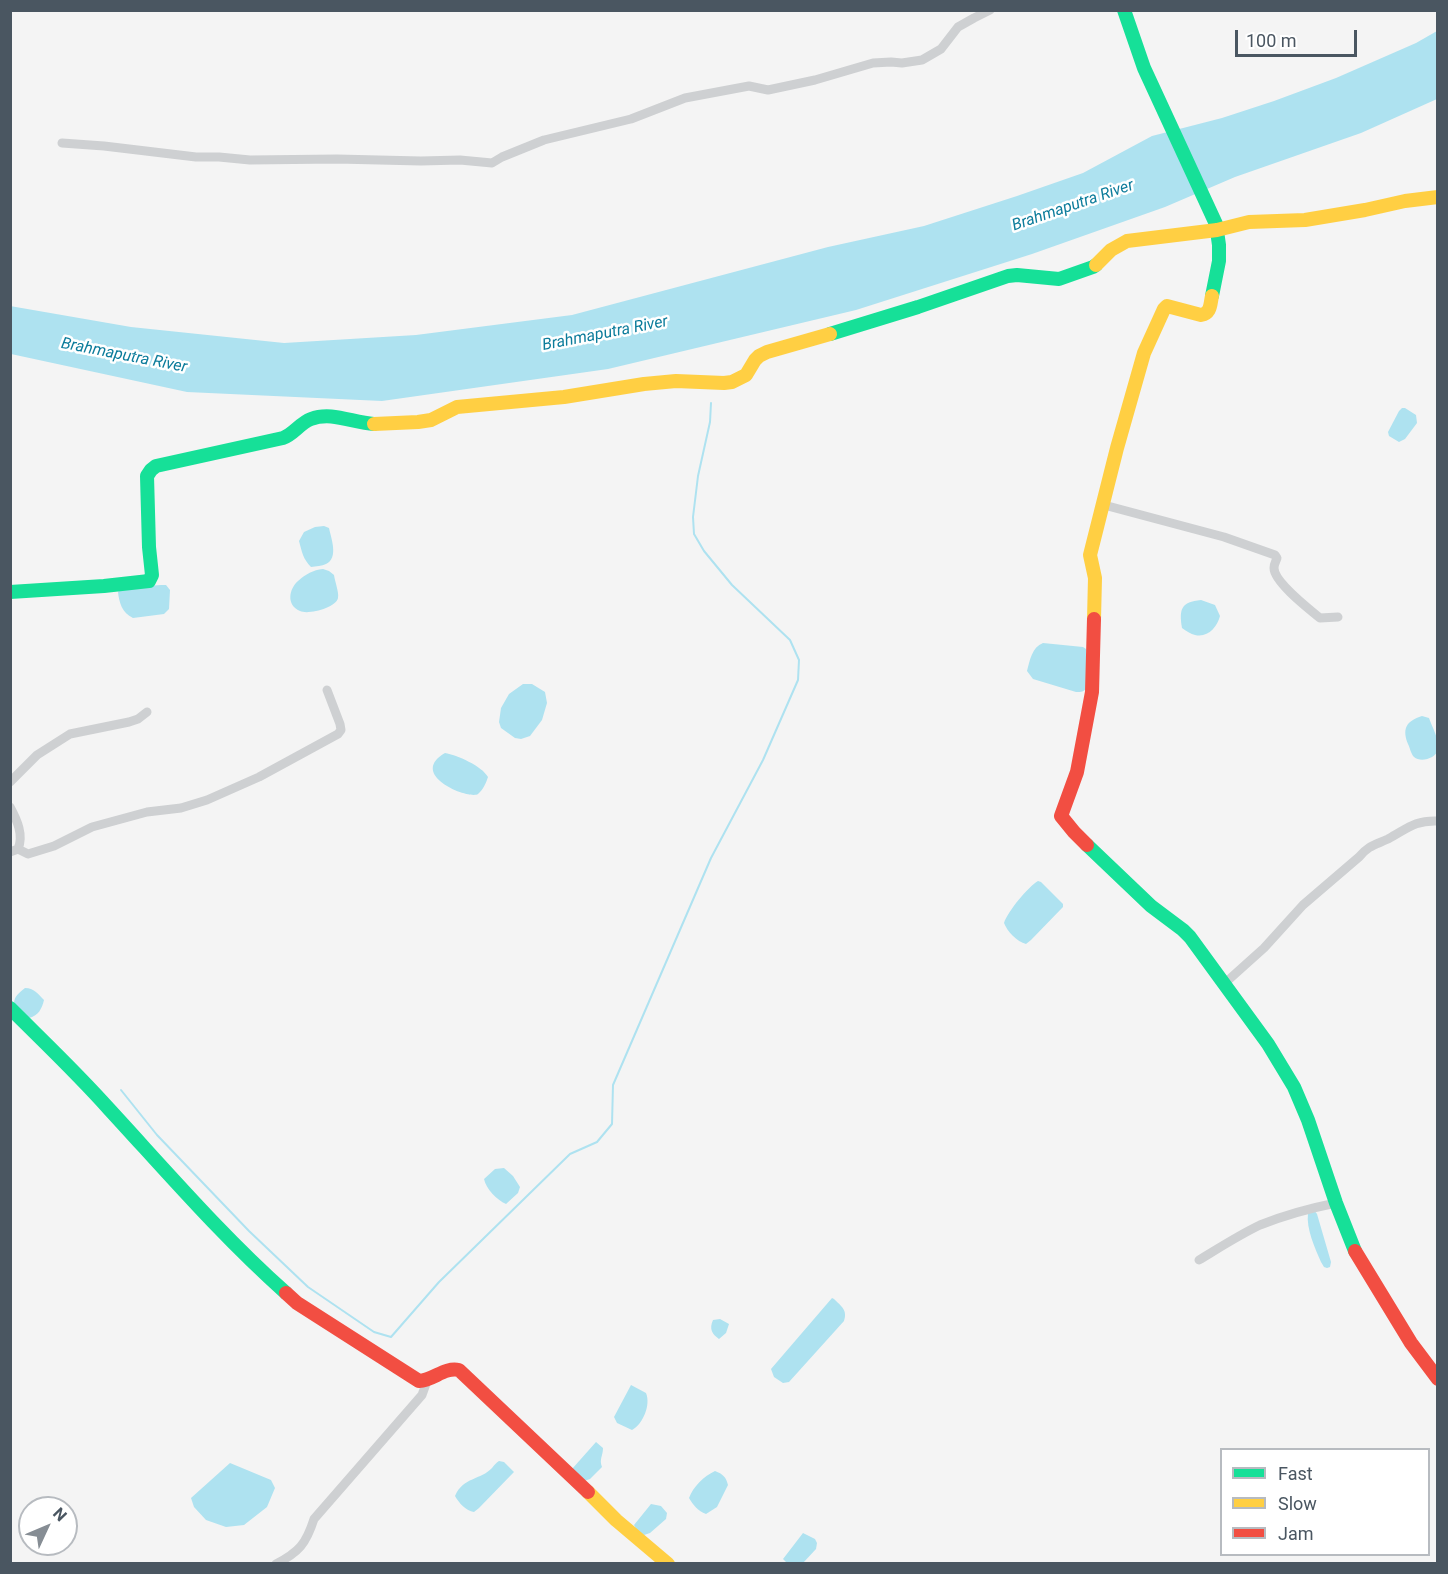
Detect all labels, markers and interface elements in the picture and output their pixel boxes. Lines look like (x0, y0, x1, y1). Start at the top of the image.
scale bar (1238, 18, 1360, 56)
text: 100 m (1246, 30, 1297, 51)
water label: Brahmaputra River (1010, 176, 1136, 236)
water label: Brahmaputra River (541, 312, 669, 356)
water label: Brahmaputra River (60, 334, 188, 378)
legend (1220, 1448, 1430, 1556)
text: Fast (1278, 1463, 1313, 1484)
text: Slow (1278, 1493, 1317, 1514)
north arrow (18, 1496, 78, 1556)
text: N (49, 1504, 71, 1525)
text: Jam (1278, 1523, 1314, 1544)

